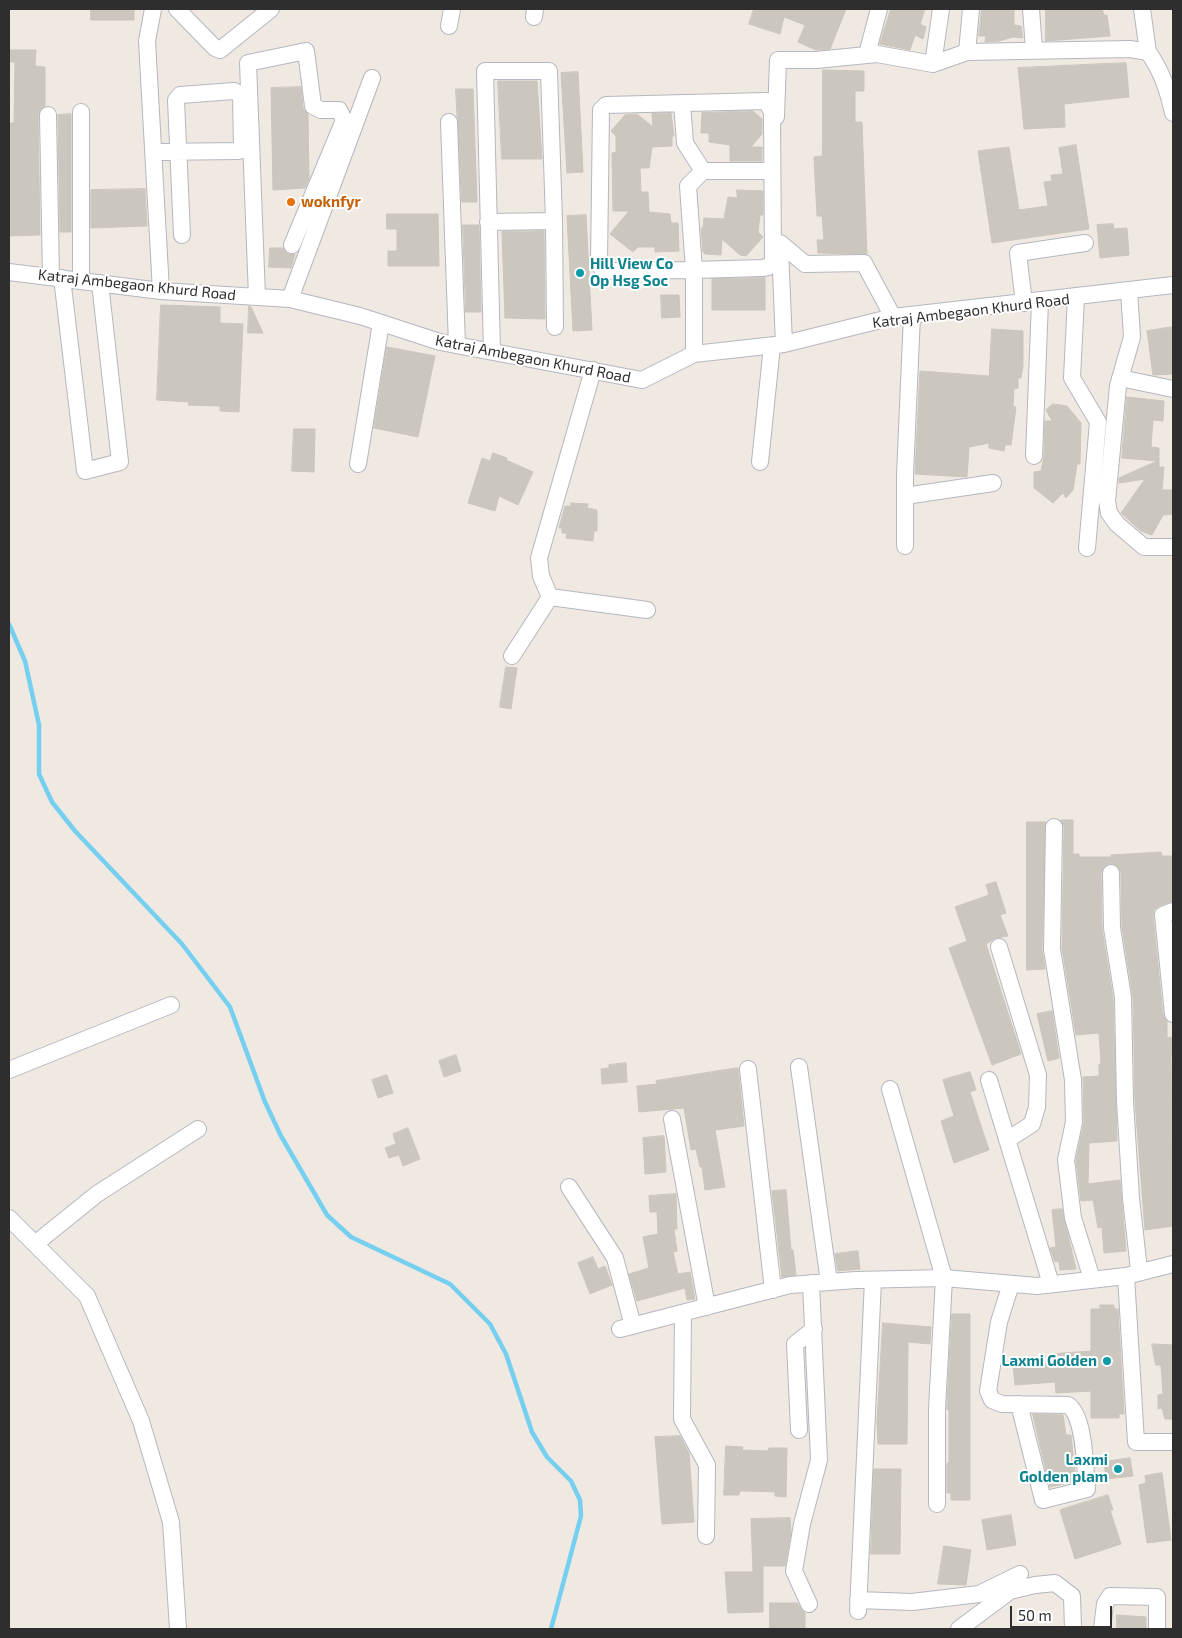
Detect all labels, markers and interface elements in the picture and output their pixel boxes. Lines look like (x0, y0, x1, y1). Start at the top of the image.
place label: woknfyr (301, 193, 361, 211)
marker: woknfyr (285, 196, 297, 208)
place label: Hill View Co Op Hsg Soc (590, 255, 673, 290)
street label: Katraj Ambegaon Khurd Road (37, 266, 237, 304)
marker: Hill View Co Op Hsg Soc (574, 267, 586, 279)
street label: Katraj Ambegaon Khurd Road (871, 290, 1071, 332)
street label: Katraj Ambegaon Khurd Road (434, 331, 632, 387)
place label: Laxmi Golden (1001, 1352, 1097, 1370)
marker: Laxmi Golden (1101, 1355, 1113, 1367)
place label: Laxmi Golden plam (1019, 1451, 1108, 1486)
marker: Laxmi Golden plam (1112, 1463, 1124, 1475)
scale bar (1012, 1596, 1114, 1628)
text: 50 m (1018, 1606, 1052, 1624)

